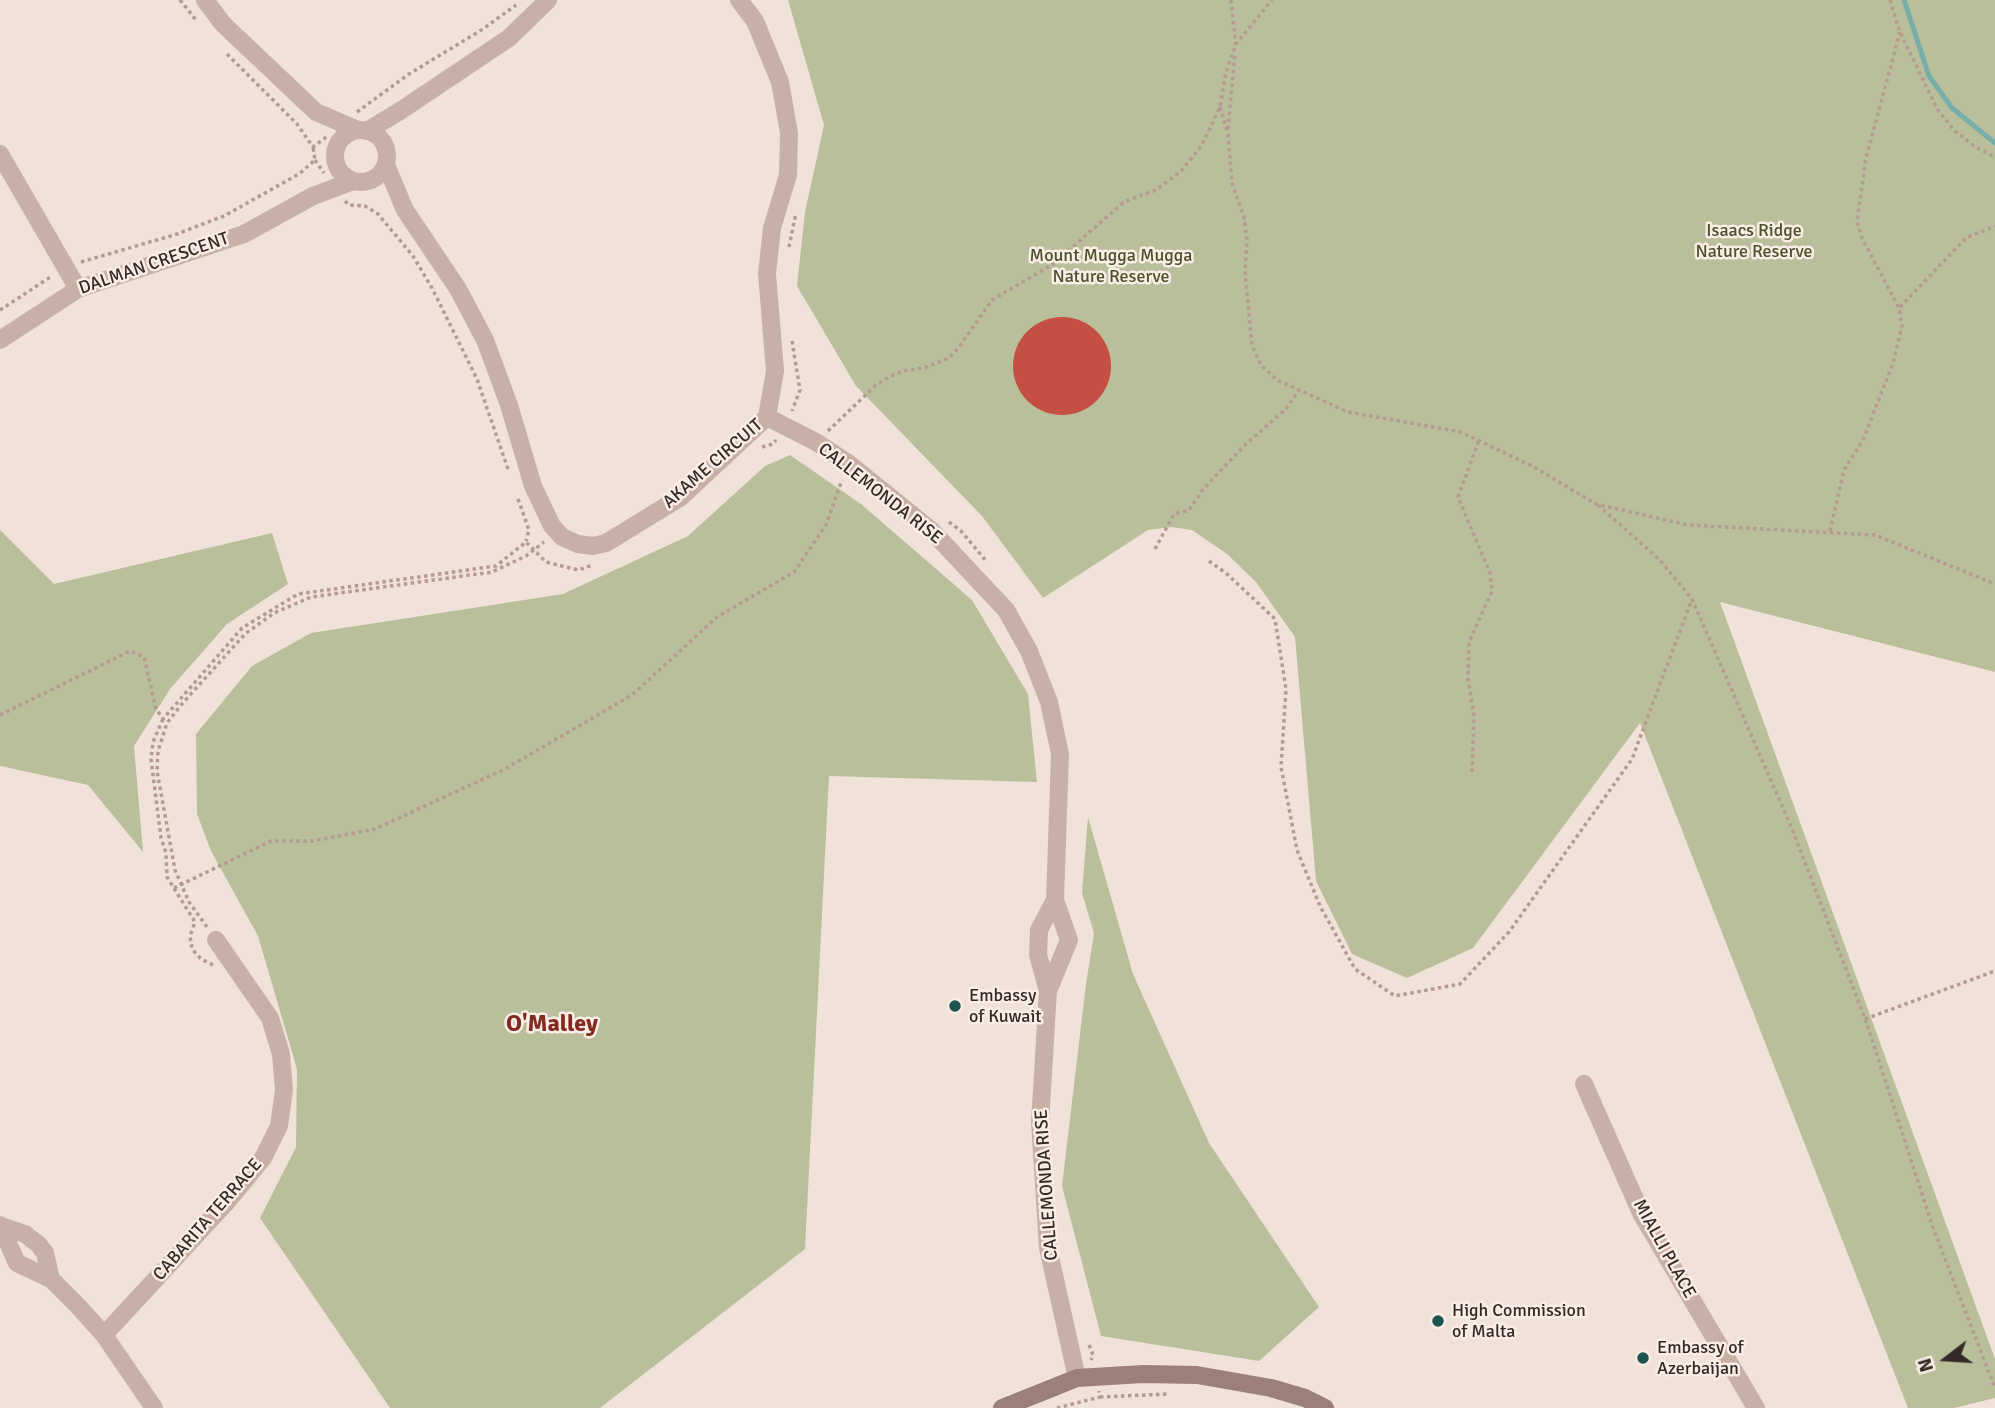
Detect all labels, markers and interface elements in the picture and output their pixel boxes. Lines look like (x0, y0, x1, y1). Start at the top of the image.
park label: Isaacs Ridge Nature Reserve (1695, 220, 1813, 262)
street label: DALMAN CRESCENT (76, 228, 232, 300)
park label: Mount Mugga Mugga Nature Reserve (1030, 245, 1192, 288)
street label: AKAME CIRCUIT (659, 415, 767, 513)
street label: CALLEMONDA RISE (814, 439, 946, 549)
place label: Embassy of Kuwait (969, 985, 1042, 1028)
marker: Embassy of Kuwait (947, 998, 963, 1014)
district label: O'Malley (506, 1011, 598, 1039)
street label: CALLEMONDA RISE (1031, 1109, 1063, 1261)
street label: CABARITA TERRACE (149, 1154, 267, 1286)
street label: MIALLI PLACE (1628, 1196, 1700, 1302)
place label: High Commission of Malta (1452, 1300, 1586, 1342)
marker: High Commission of Malta (1430, 1313, 1446, 1329)
north arrow (1911, 1324, 1981, 1394)
place label: Embassy of Azerbaijan (1657, 1337, 1744, 1380)
marker: Embassy of Azerbaijan (1635, 1350, 1651, 1366)
text: N (1913, 1355, 1939, 1375)

